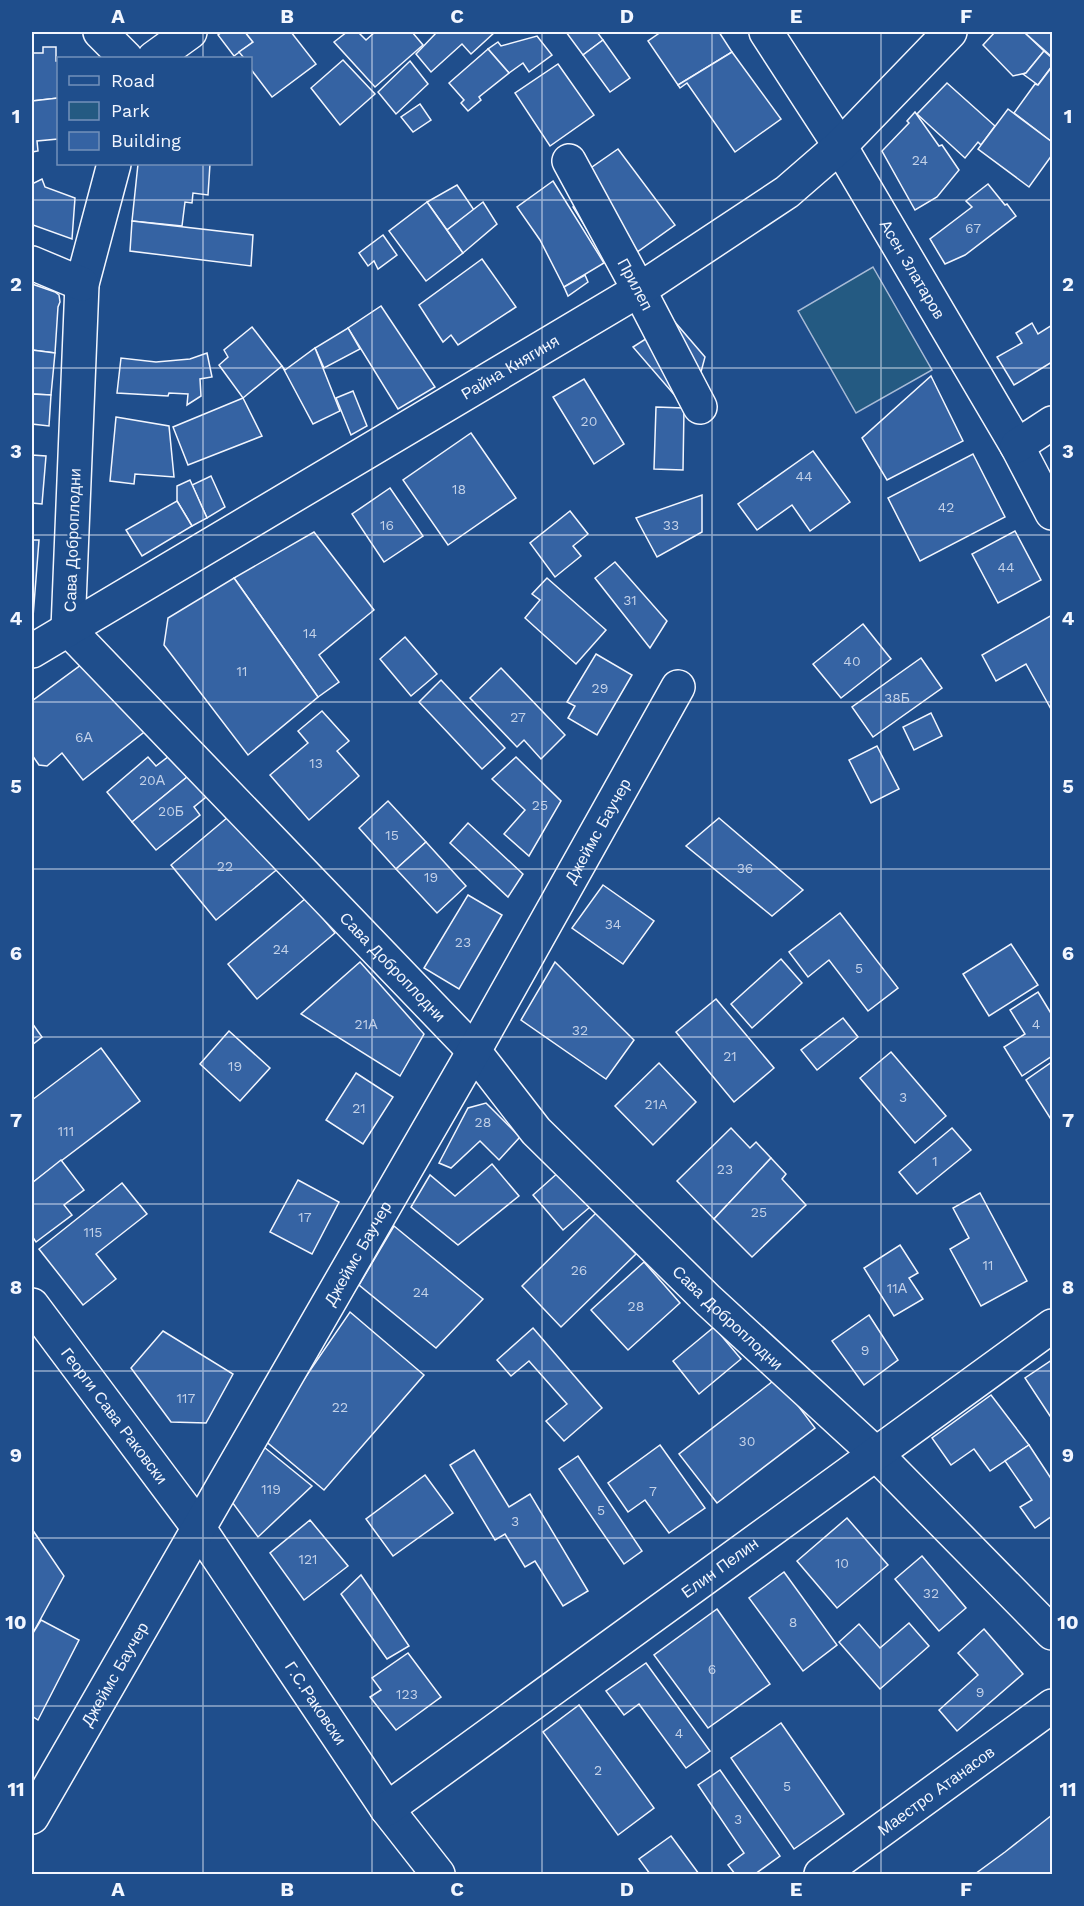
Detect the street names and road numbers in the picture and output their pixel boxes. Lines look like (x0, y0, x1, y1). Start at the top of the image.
street label: Асен Златаров (876, 217, 949, 322)
street label: Прилеп (614, 255, 657, 314)
street label: Райна Княгиня (458, 331, 562, 404)
street label: Сава Доброплодни (60, 468, 85, 612)
street label: Джеймс Баучер (561, 775, 635, 887)
street label: Сава Доброплодни (336, 908, 449, 1025)
street label: Джеймс Баучер (320, 1198, 395, 1309)
street label: Сава Доброплодни (669, 1262, 787, 1374)
street label: Георги Сава Раковски (57, 1344, 171, 1488)
street label: Елин Пелин (678, 1534, 762, 1602)
street label: Джеймс Баучер (77, 1619, 152, 1730)
street label: Г.С.Раковски (281, 1658, 350, 1748)
street label: Маестро Атанасов (874, 1742, 998, 1840)

